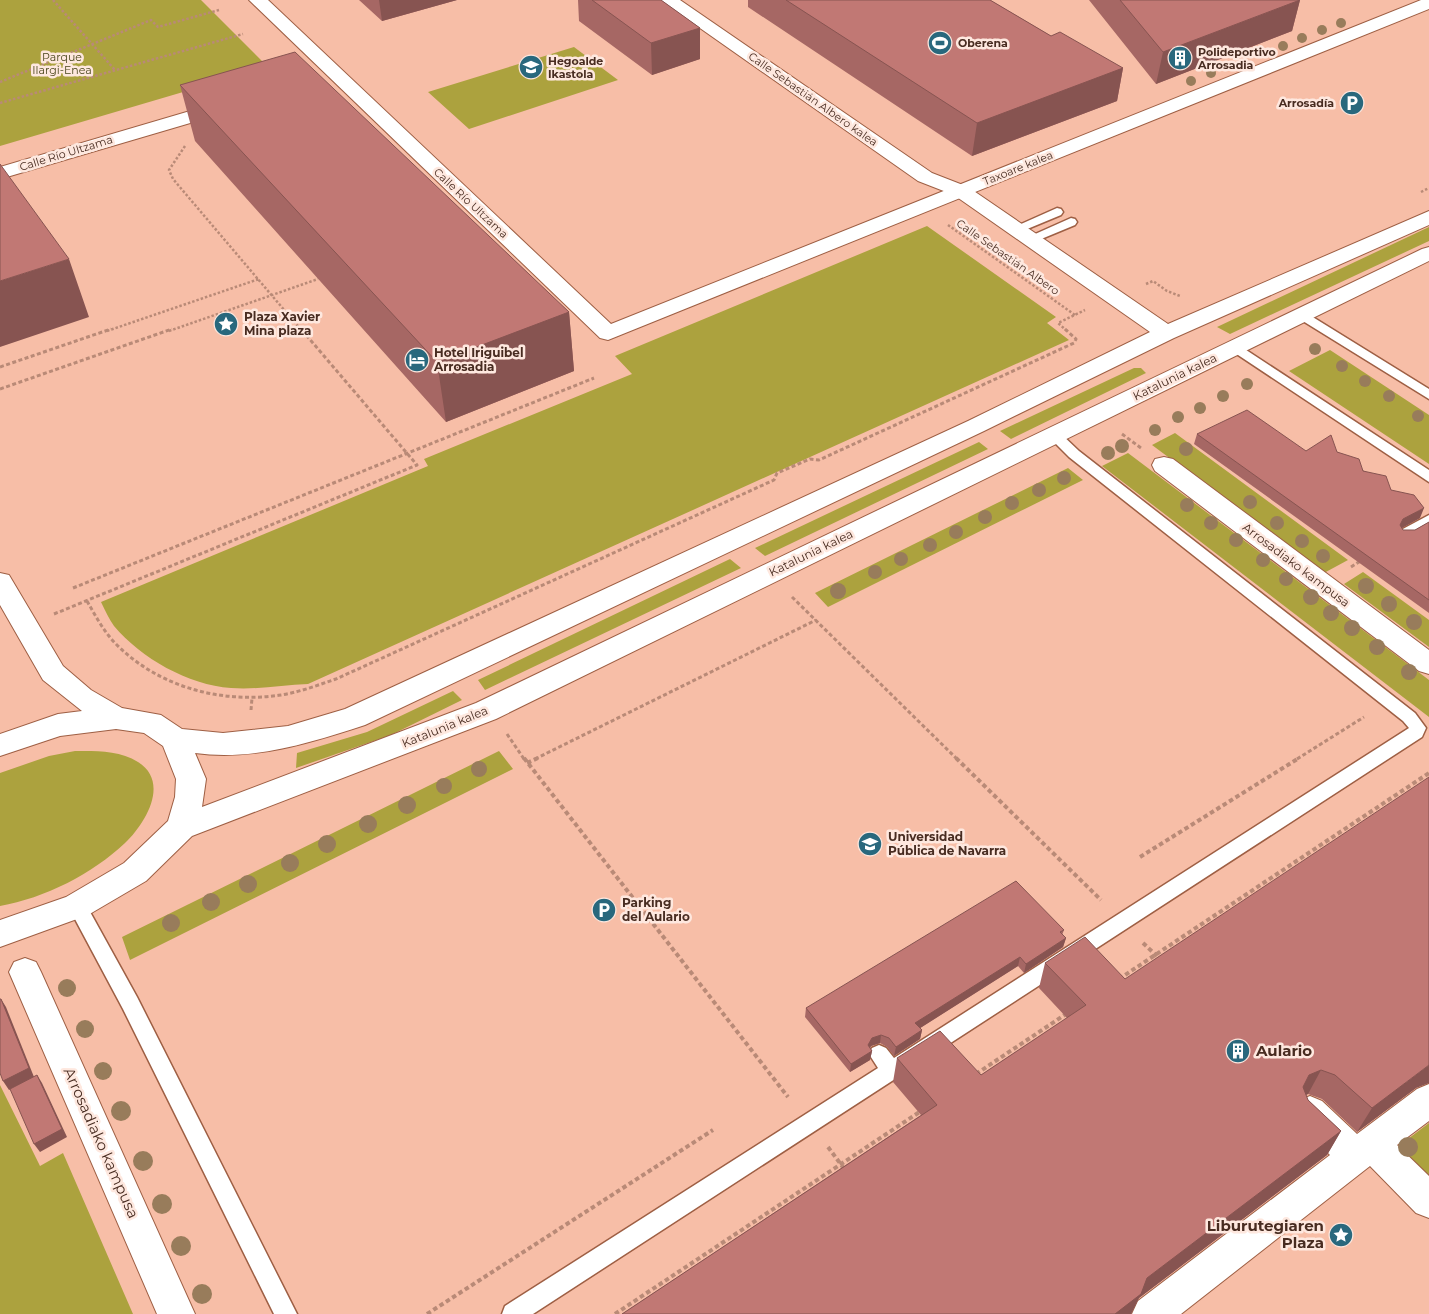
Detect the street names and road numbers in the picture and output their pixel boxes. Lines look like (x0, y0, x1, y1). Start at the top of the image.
street label: Calle Sebastián Albero kalea (746, 49, 880, 149)
street label: Calle Río Ultzama (18, 132, 114, 174)
street label: Taxoare kalea (981, 148, 1055, 188)
street label: Calle Río Ultzama (431, 165, 511, 241)
street label: Calle Sebastián Albero (954, 216, 1062, 298)
street label: Katalunia kalea (1130, 350, 1219, 403)
street label: Arrosadiako kampusa (1240, 519, 1353, 610)
street label: Katalunia kalea (766, 526, 855, 579)
street label: Katalunia kalea (400, 702, 490, 751)
street label: Arrosadiako kampusa (60, 1064, 143, 1221)

